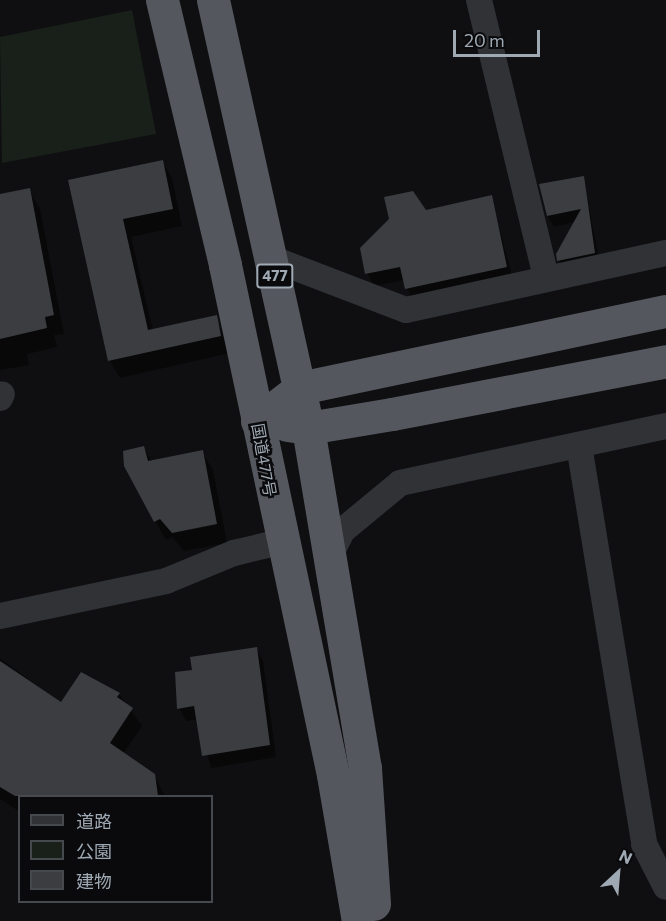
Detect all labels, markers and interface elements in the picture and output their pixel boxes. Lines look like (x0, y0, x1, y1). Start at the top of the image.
scale bar (456, 18, 543, 56)
text: 20 m (464, 29, 505, 51)
road number: 477 (256, 264, 294, 288)
street label: 国道477号 (248, 422, 280, 498)
legend (18, 795, 213, 903)
text: 道路 (76, 810, 112, 832)
text: 公園 (76, 840, 112, 862)
north arrow (588, 843, 648, 903)
text: N (617, 845, 636, 868)
text: 建物 (76, 870, 112, 892)

